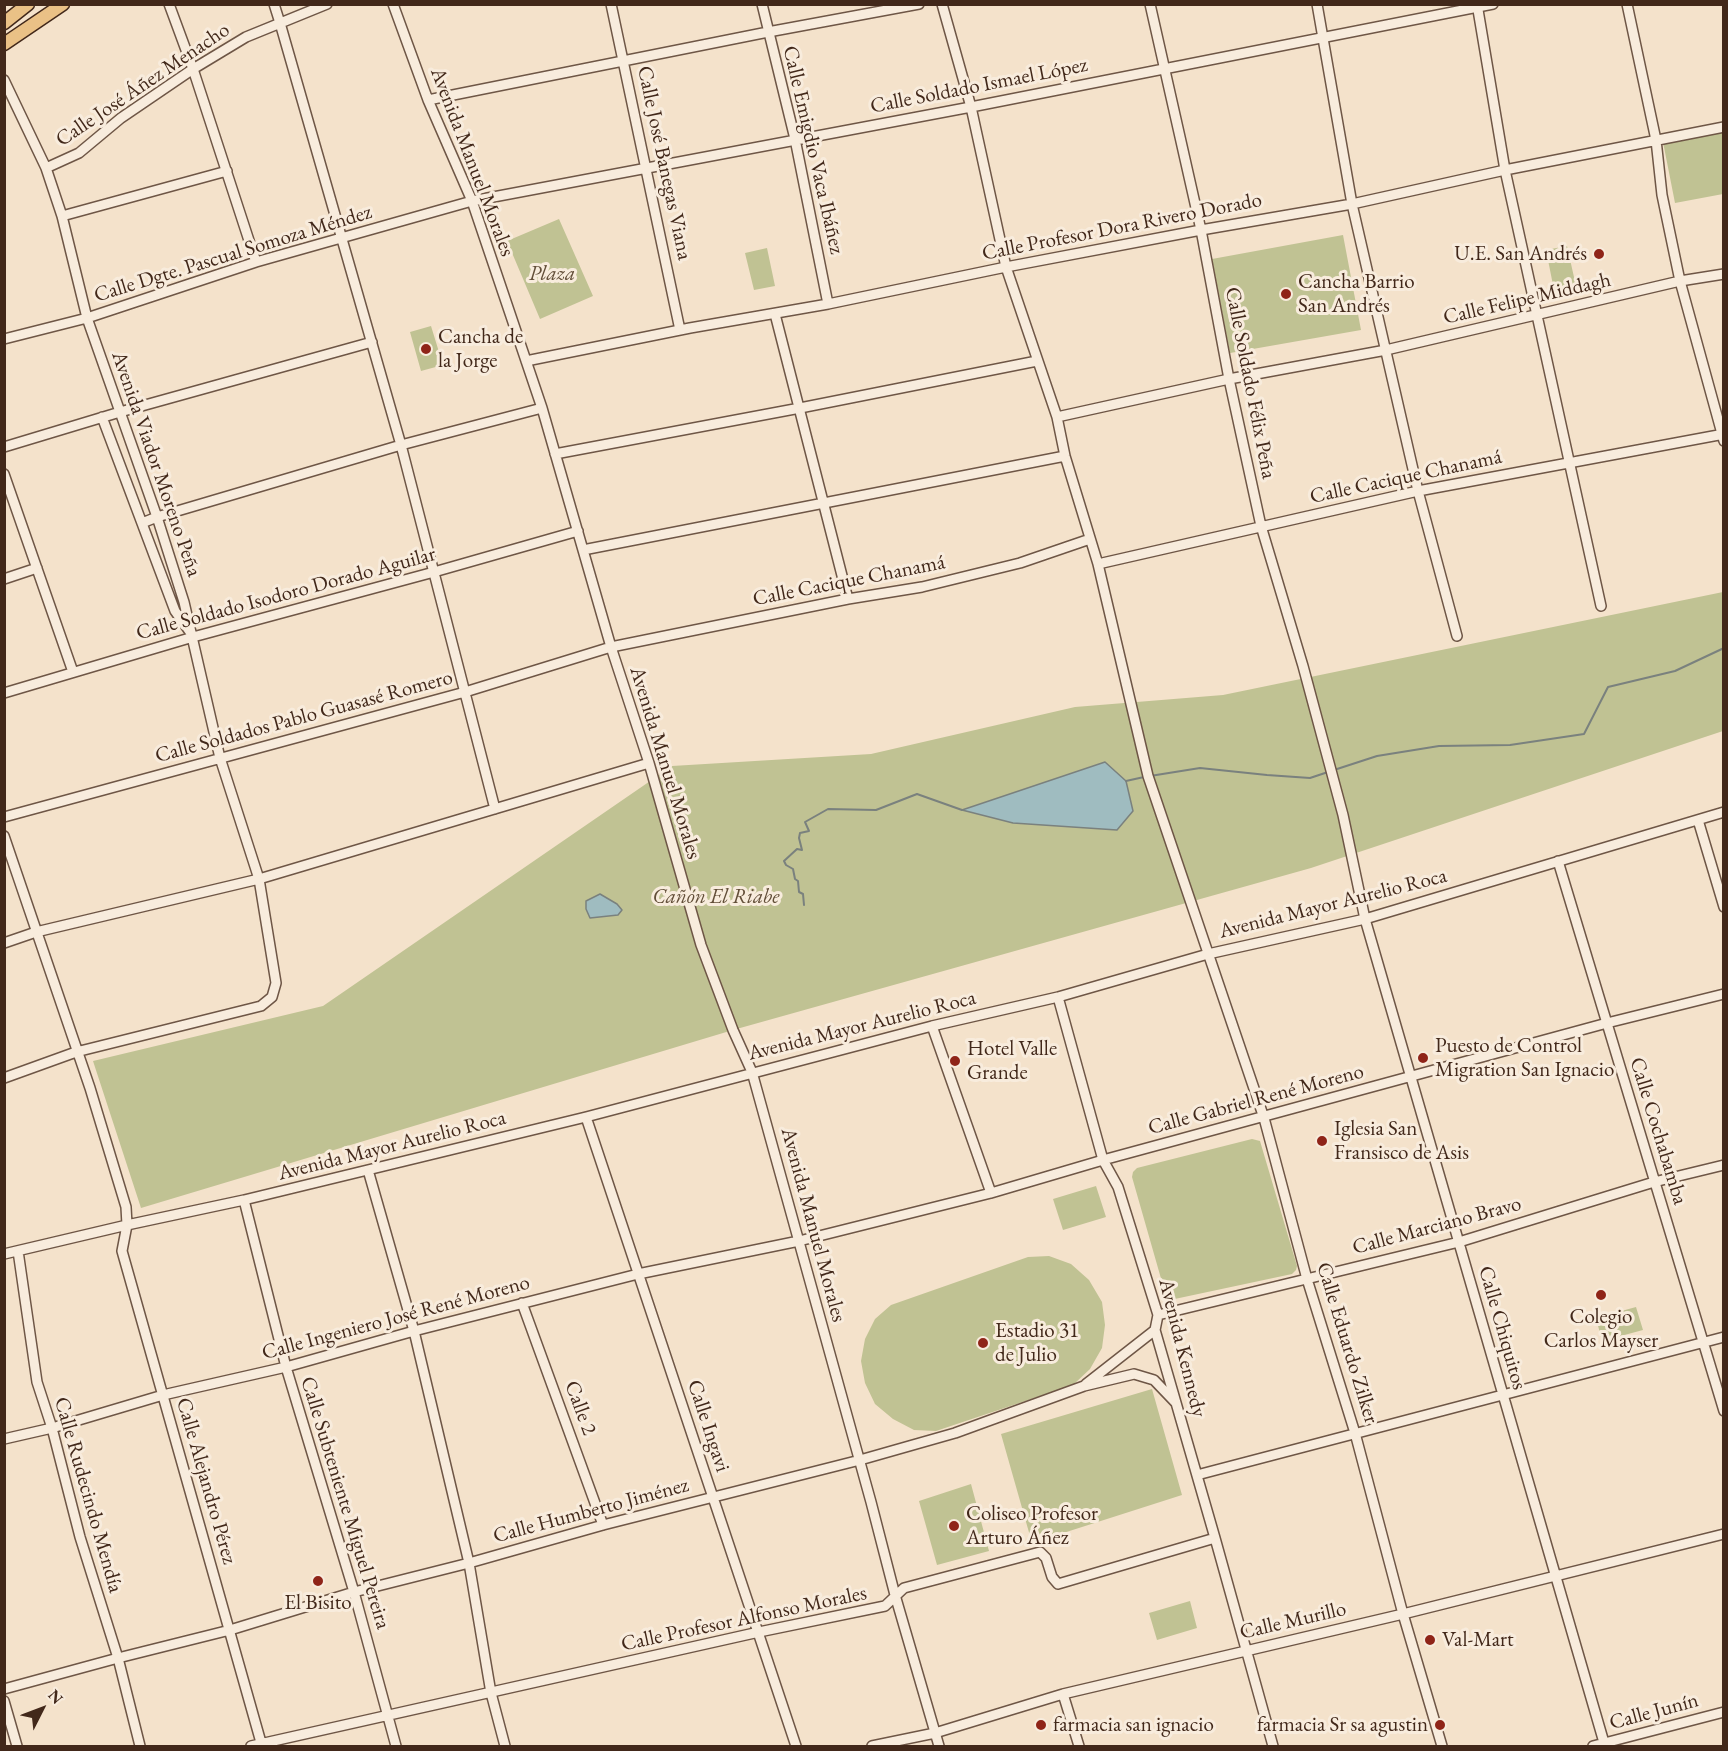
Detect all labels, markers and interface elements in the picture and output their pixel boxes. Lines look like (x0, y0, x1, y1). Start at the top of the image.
street label: Calle José Áñez Menacho (51, 17, 235, 153)
street label: Calle Emigdio Vaca Ibáñez (777, 43, 849, 257)
street label: Calle Soldado Ismael López (868, 53, 1090, 119)
street label: Avenida Manuel Morales (424, 64, 520, 260)
street label: Calle José Banegas Viana (631, 64, 697, 262)
street label: Calle Profesor Dora Rivero Dorado (980, 187, 1264, 267)
street label: Calle Dgte. Pascual Somoza Méndez (91, 200, 375, 308)
place label: U.E. San Andrés (1454, 241, 1587, 267)
marker: U.E. San Andrés (1592, 247, 1606, 261)
park label: Plaza (529, 261, 575, 287)
street label: Calle Felipe Middagh (1441, 267, 1613, 331)
place label: Cancha Barrio San Andrés (1298, 269, 1415, 319)
street label: Calle Soldado Félix Peña (1219, 285, 1281, 481)
marker: Cancha Barrio San Andrés (1279, 287, 1293, 301)
place label: Cancha de la Jorge (438, 324, 523, 374)
marker: Cancha de la Jorge (419, 342, 433, 356)
street label: Avenida Viador Moreno Peña (106, 348, 206, 580)
street label: Calle Cacique Chanamá (1308, 444, 1504, 510)
street label: Calle Soldado Isodoro Dorado Aguilar (134, 542, 438, 646)
street label: Calle Cacique Chanamá (751, 550, 947, 612)
street label: Avenida Manuel Morales (624, 664, 706, 862)
street label: Calle Soldados Pablo Guasasé Romero (152, 665, 456, 769)
street label: Avenida Mayor Aurelio Roca (1216, 863, 1450, 945)
park label: Cañón El Riabe (653, 884, 779, 910)
street label: Avenida Mayor Aurelio Roca (745, 985, 979, 1067)
place label: Puesto de Control Migration San Ignacio (1435, 1033, 1614, 1083)
place label: Hotel Valle Grande (967, 1036, 1057, 1086)
marker: Puesto de Control Migration San Ignacio (1416, 1051, 1430, 1065)
marker: Hotel Valle Grande (948, 1054, 962, 1068)
street label: Calle Cochabamba (1624, 1054, 1692, 1208)
street label: Calle Gabriel René Moreno (1145, 1059, 1367, 1141)
street label: Avenida Mayor Aurelio Roca (275, 1105, 509, 1187)
place label: Iglesia San Fransisco de Asis (1334, 1116, 1469, 1166)
street label: Avenida Manuel Morales (775, 1125, 851, 1325)
marker: Iglesia San Fransisco de Asis (1315, 1134, 1329, 1148)
street label: Calle Marciano Bravo (1350, 1191, 1524, 1261)
street label: Calle Eduardo Zilker (1310, 1259, 1384, 1427)
street label: Calle Chiquitos (1472, 1263, 1532, 1393)
street label: Calle Ingeniero José René Moreno (259, 1270, 533, 1366)
street label: Avenida Kennedy (1153, 1276, 1211, 1420)
marker: Colegio Carlos Mayser (1594, 1288, 1608, 1302)
place label: Colegio Carlos Mayser (1544, 1304, 1658, 1354)
place label: Estadio 31 de Julio (995, 1318, 1079, 1368)
marker: Estadio 31 de Julio (976, 1336, 990, 1350)
street label: Calle Subteniente Miguel Pereira (295, 1374, 395, 1632)
street label: Calle 2 (559, 1377, 601, 1439)
street label: Calle Ingavi (681, 1377, 735, 1475)
street label: Calle Rudecindo Mendía (48, 1394, 128, 1596)
street label: Calle Alejandro Pérez (170, 1395, 242, 1567)
street label: Calle Humberto Jiménez (490, 1473, 692, 1549)
place label: Coliseo Profesor Arturo Áñez (966, 1501, 1098, 1551)
marker: Coliseo Profesor Arturo Áñez (947, 1519, 961, 1533)
marker: El Bisito (311, 1574, 325, 1588)
street label: Calle Profesor Alfonso Morales (619, 1581, 869, 1657)
place label: El Bisito (284, 1590, 352, 1616)
street label: Calle Murillo (1237, 1597, 1349, 1645)
place label: Val-Mart (1442, 1627, 1514, 1653)
marker: Val-Mart (1423, 1633, 1437, 1647)
north arrow (12, 1679, 72, 1739)
text: N (44, 1685, 68, 1708)
street label: Calle Junín (1607, 1688, 1701, 1736)
place label: farmacia san ignacio (1053, 1712, 1214, 1738)
place label: farmacia Sr sa agustin (1257, 1712, 1428, 1738)
marker: farmacia san ignacio (1034, 1718, 1048, 1732)
marker: farmacia Sr sa agustin (1433, 1718, 1447, 1732)

